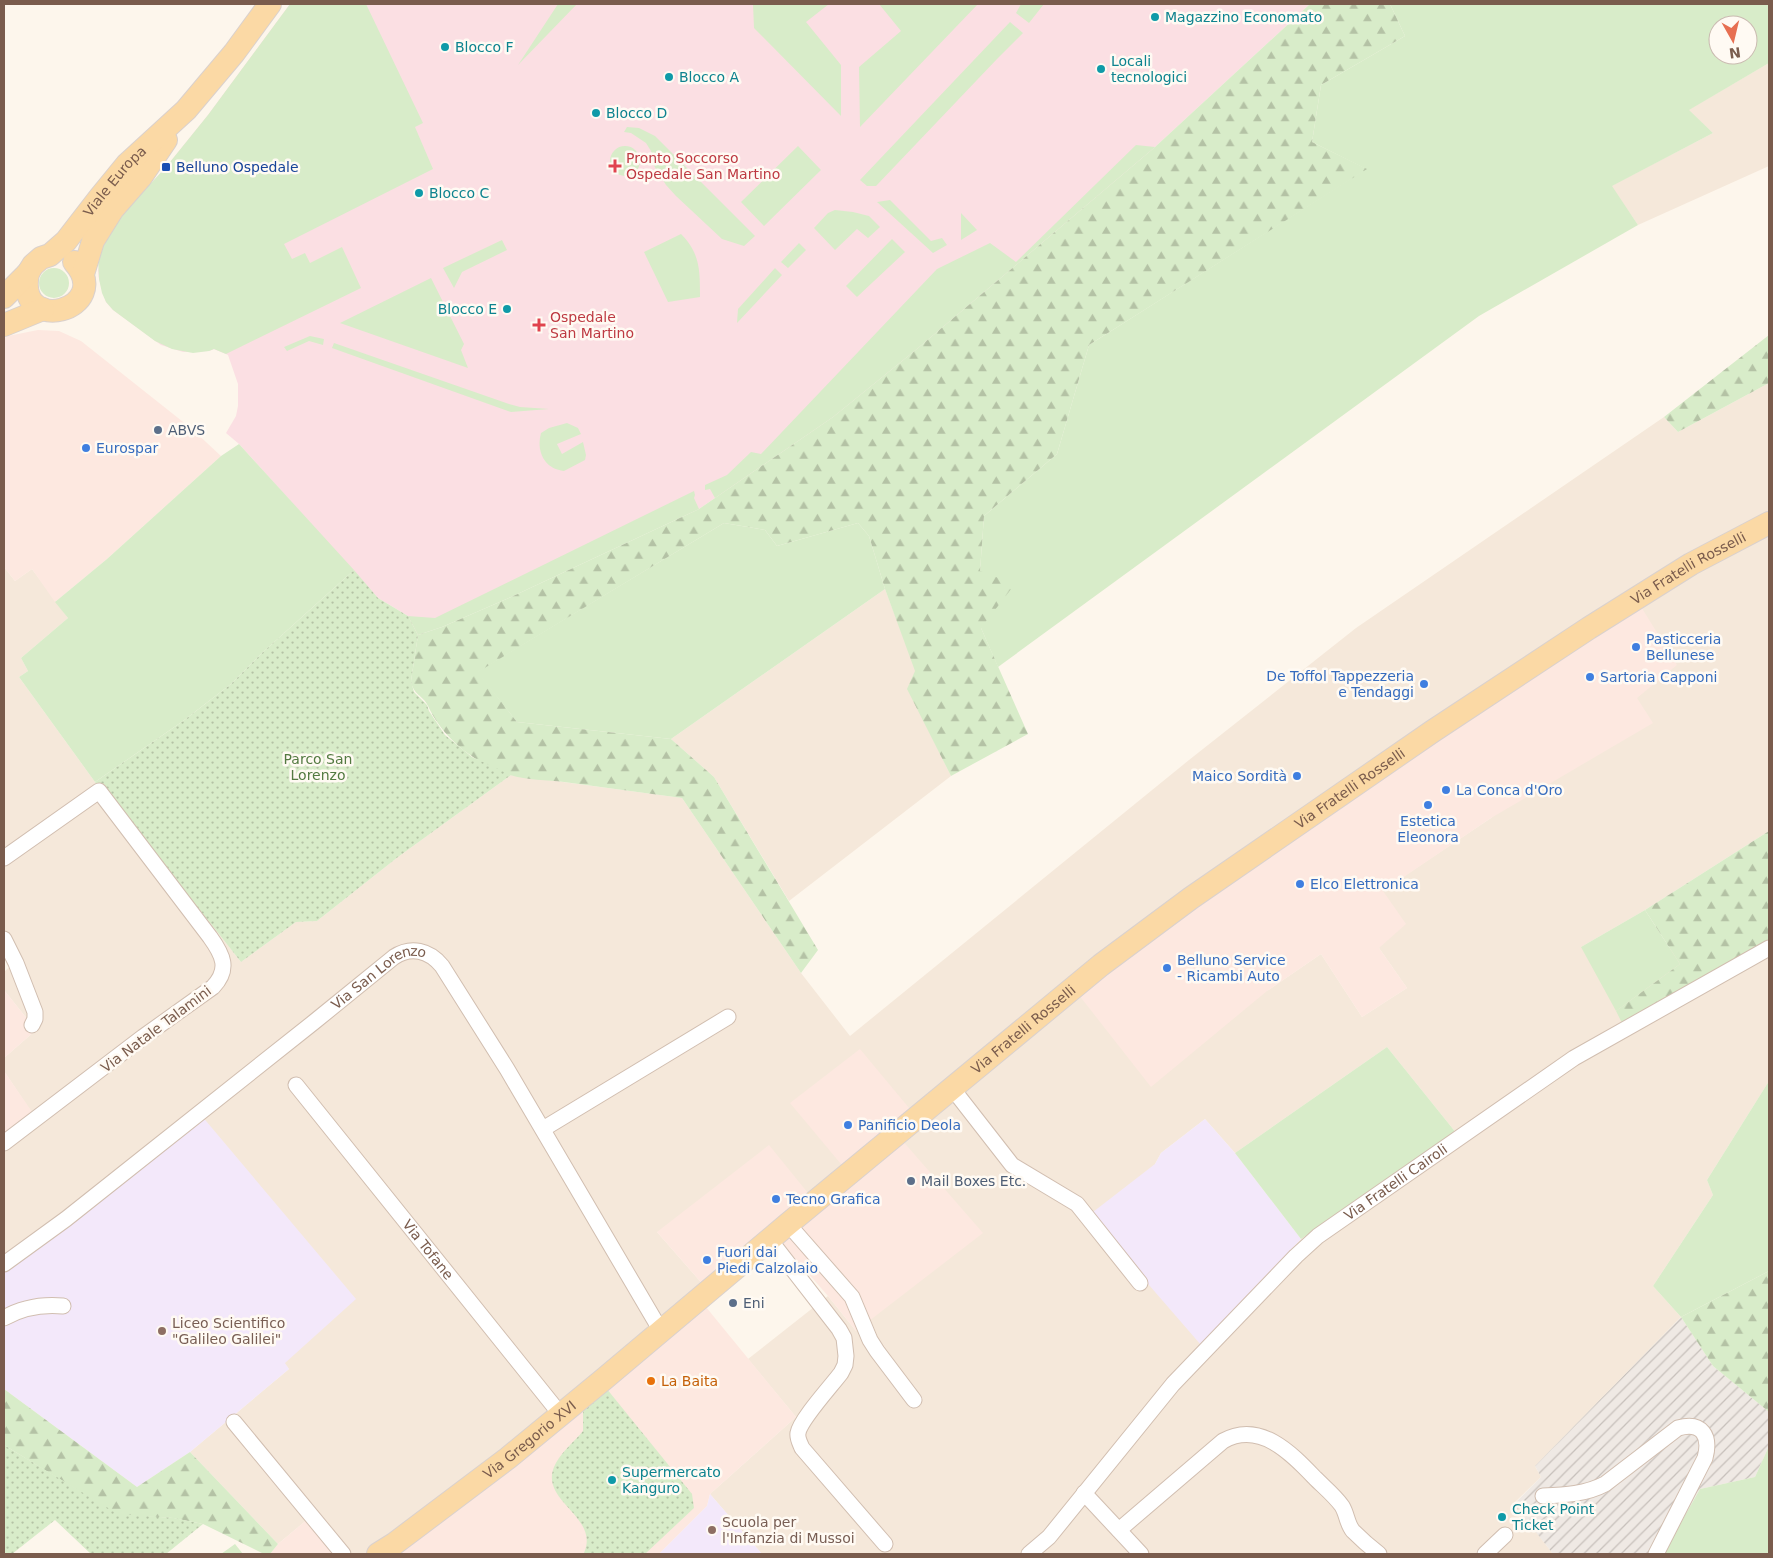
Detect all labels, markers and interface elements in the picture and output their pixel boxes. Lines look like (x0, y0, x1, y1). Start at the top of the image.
place label: Magazzino Economato (1165, 9, 1322, 25)
marker: Magazzino Economato (1149, 11, 1161, 23)
north arrow (1708, 15, 1758, 65)
place label: Blocco F (455, 39, 514, 55)
marker: Blocco F (439, 41, 451, 53)
text: N (1728, 44, 1742, 62)
place label: Locali tecnologici (1111, 53, 1187, 85)
marker: Locali tecnologici (1095, 63, 1107, 75)
place label: Blocco A (679, 69, 739, 85)
marker: Blocco A (663, 71, 675, 83)
place label: Blocco D (606, 105, 667, 121)
marker: Blocco D (590, 107, 602, 119)
street label: Viale Europa (80, 143, 149, 220)
place label: Pronto Soccorso Ospedale San Martino (626, 150, 780, 182)
place label: Belluno Ospedale (176, 159, 299, 175)
marker: Pronto Soccorso Ospedale San Martino (608, 159, 622, 173)
marker: Belluno Ospedale (160, 161, 172, 173)
place label: Blocco C (429, 185, 489, 201)
marker: Blocco C (413, 187, 425, 199)
place label: Blocco E (438, 301, 497, 317)
marker: Blocco E (501, 303, 513, 315)
place label: Ospedale San Martino (550, 309, 634, 341)
marker: Ospedale San Martino (532, 318, 546, 332)
place label: ABVS (168, 422, 205, 438)
marker: ABVS (152, 424, 164, 436)
place label: Eurospar (96, 440, 158, 456)
marker: Eurospar (80, 442, 92, 454)
street label: Via Fratelli Rosselli (1628, 529, 1749, 608)
place label: Pasticceria Bellunese (1646, 631, 1721, 663)
marker: Pasticceria Bellunese (1630, 641, 1642, 653)
place label: De Toffol Tappezzeria e Tendaggi (1266, 668, 1414, 700)
place label: Sartoria Capponi (1600, 669, 1717, 685)
marker: Sartoria Capponi (1584, 671, 1596, 683)
marker: De Toffol Tappezzeria e Tendaggi (1418, 678, 1430, 690)
street label: Via Fratelli Rosselli (1292, 745, 1408, 832)
park label: Parco San Lorenzo (284, 751, 352, 783)
place label: Maico Sordità (1192, 768, 1287, 784)
marker: Maico Sordità (1291, 770, 1303, 782)
place label: La Conca d'Oro (1456, 782, 1563, 798)
marker: La Conca d'Oro (1440, 784, 1452, 796)
marker: Estetica Eleonora (1422, 799, 1434, 811)
place label: Estetica Eleonora (1397, 813, 1459, 845)
place label: Elco Elettronica (1310, 876, 1419, 892)
marker: Elco Elettronica (1294, 878, 1306, 890)
street label: Via San Lorenzo (328, 943, 428, 1013)
place label: Belluno Service - Ricambi Auto (1177, 952, 1286, 984)
marker: Belluno Service - Ricambi Auto (1161, 962, 1173, 974)
street label: Via Natale Talamini (98, 982, 214, 1076)
street label: Via Fratelli Rosselli (968, 982, 1079, 1077)
place label: Panificio Deola (858, 1117, 961, 1133)
marker: Panificio Deola (842, 1119, 854, 1131)
street label: Via Fratelli Cairoli (1341, 1141, 1450, 1223)
place label: Mail Boxes Etc. (921, 1173, 1026, 1189)
marker: Mail Boxes Etc. (905, 1175, 917, 1187)
place label: Tecno Grafica (785, 1191, 881, 1207)
marker: Tecno Grafica (770, 1193, 782, 1205)
street label: Via Tofane (399, 1216, 457, 1283)
place label: Fuori dai Piedi Calzolaio (717, 1244, 818, 1276)
marker: Fuori dai Piedi Calzolaio (701, 1254, 713, 1266)
place label: Eni (743, 1295, 765, 1311)
marker: Eni (727, 1297, 739, 1309)
place label: Liceo Scientifico "Galileo Galilei" (172, 1315, 285, 1347)
marker: Liceo Scientifico "Galileo Galilei" (156, 1325, 168, 1337)
place label: La Baita (661, 1373, 718, 1389)
marker: La Baita (645, 1375, 657, 1387)
street label: Via Gregorio XVI (480, 1397, 579, 1482)
place label: Supermercato Kanguro (622, 1464, 721, 1496)
marker: Supermercato Kanguro (606, 1474, 618, 1486)
place label: Check Point Ticket (1511, 1501, 1595, 1533)
marker: Check Point Ticket (1496, 1511, 1508, 1523)
place label: Scuola per l'Infanzia di Mussoi (722, 1514, 855, 1546)
marker: Scuola per l'Infanzia di Mussoi (706, 1524, 718, 1536)

